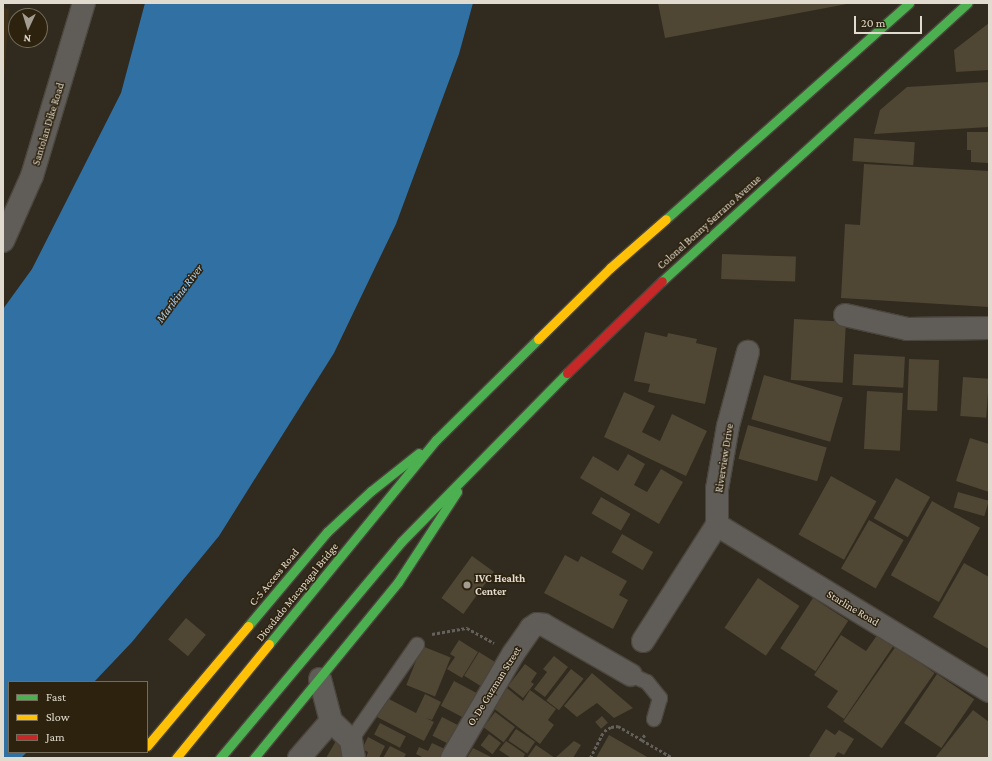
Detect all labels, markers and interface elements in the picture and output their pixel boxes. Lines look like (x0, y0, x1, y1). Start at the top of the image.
north arrow (8, 8, 48, 48)
scale bar (856, 8, 924, 34)
text: 20 m (861, 16, 885, 30)
text: N (23, 33, 31, 45)
street label: Santolan Dike Road (29, 81, 67, 167)
street label: Colonel Bonny Serrano Avenue (654, 172, 764, 272)
water label: Marikina River (153, 262, 207, 326)
street label: Riverview Drive (712, 423, 736, 493)
street label: Diosdado Macapagal Bridge (253, 540, 341, 644)
street label: C-5 Access Road (246, 546, 302, 608)
place label: IVC Health Center (475, 572, 525, 598)
marker: IVC Health Center (462, 580, 472, 590)
street label: Starline Road (825, 587, 881, 629)
street label: O. De Guzman Street (464, 644, 524, 728)
legend (8, 681, 148, 753)
text: Fast (46, 690, 66, 704)
text: Slow (46, 710, 70, 724)
text: Jam (46, 730, 65, 744)

